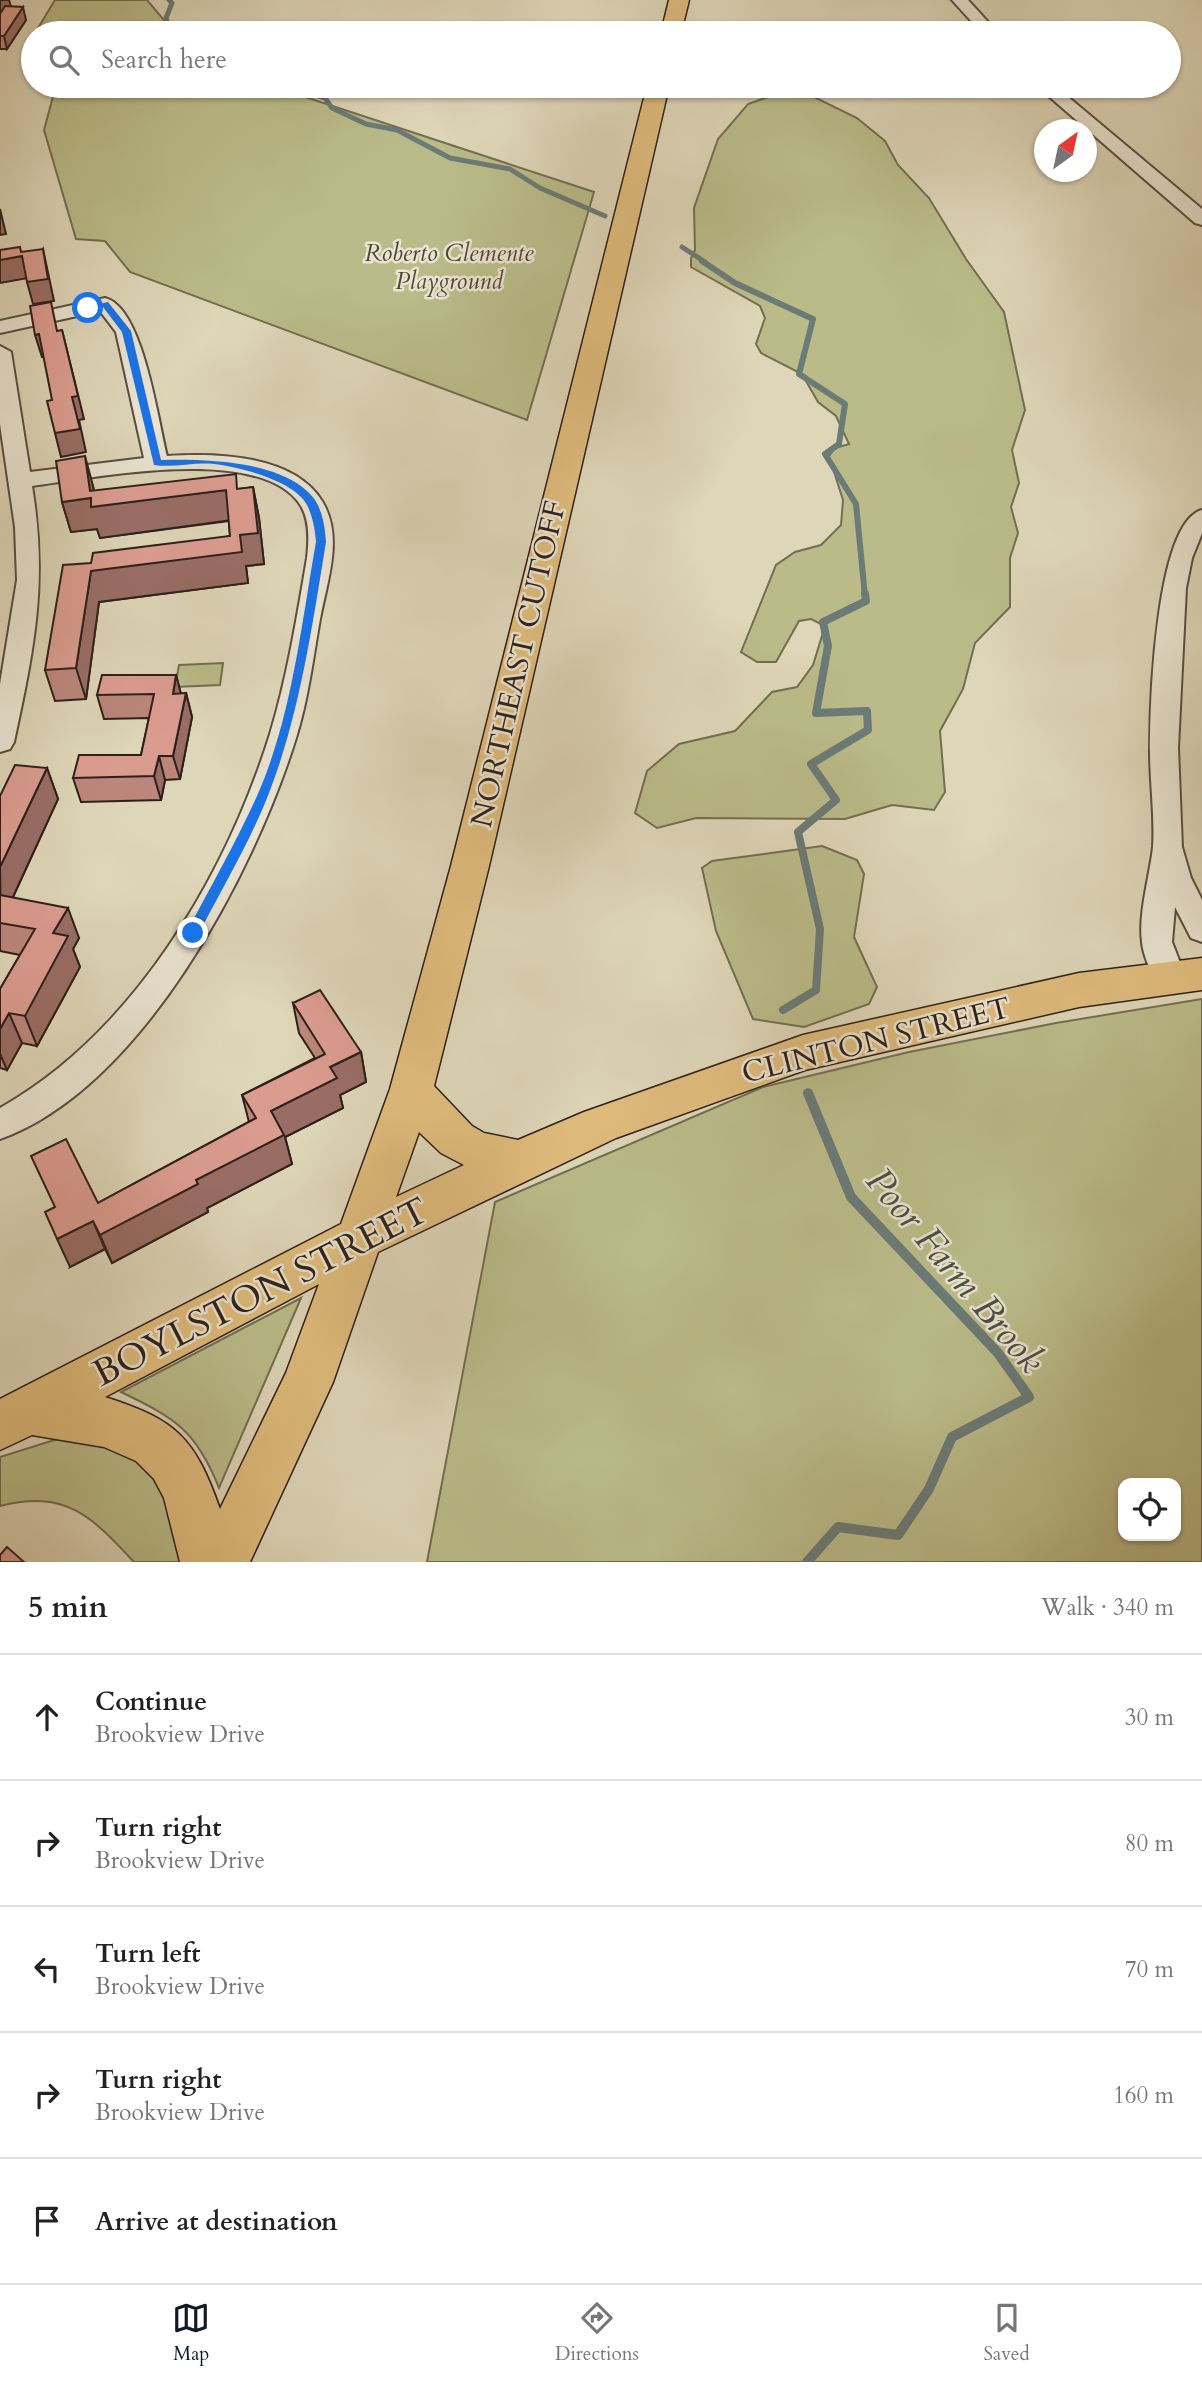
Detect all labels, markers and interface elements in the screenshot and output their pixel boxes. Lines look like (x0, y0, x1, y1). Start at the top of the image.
search box (21, 21, 1181, 98)
icon: search (45, 41, 83, 79)
text: Search here (101, 42, 227, 77)
north arrow (1034, 119, 1097, 182)
park label: Roberto Clemente Playground (365, 237, 534, 298)
route start (72, 292, 103, 323)
street label: NORTHEAST CUTOFF (461, 497, 576, 831)
route end (177, 917, 208, 948)
street label: CLINTON STREET (738, 987, 1015, 1094)
water label: Poor Farm Brook (854, 1157, 1057, 1385)
street label: BOYLSTON STREET (84, 1186, 437, 1398)
map controls (1118, 1478, 1181, 1541)
button: locate (1118, 1478, 1181, 1541)
text: 5 min (28, 1587, 108, 1628)
text: Walk · 340 m (1041, 1592, 1174, 1623)
text: Continue (95, 1684, 207, 1719)
icon: ahead (28, 1698, 66, 1736)
text: 30 m (1125, 1702, 1174, 1733)
text: Brookview Drive (95, 1719, 265, 1750)
text: Turn right (95, 1810, 222, 1845)
icon: right (28, 1824, 66, 1862)
text: 80 m (1125, 1828, 1174, 1859)
text: Brookview Drive (95, 1845, 265, 1876)
text: Turn left (95, 1936, 200, 1971)
icon: left (28, 1950, 66, 1988)
text: 70 m (1125, 1954, 1174, 1985)
text: Brookview Drive (95, 1971, 265, 2002)
text: Turn right (95, 2062, 222, 2097)
icon: right (28, 2076, 66, 2114)
text: 160 m (1113, 2080, 1174, 2111)
text: Brookview Drive (95, 2097, 265, 2128)
icon: arrive (28, 2202, 66, 2240)
text: Arrive at destination (95, 2204, 338, 2239)
tab: Map (172, 2299, 210, 2367)
tab: Directions (555, 2299, 639, 2367)
tab: Saved (984, 2299, 1030, 2367)

